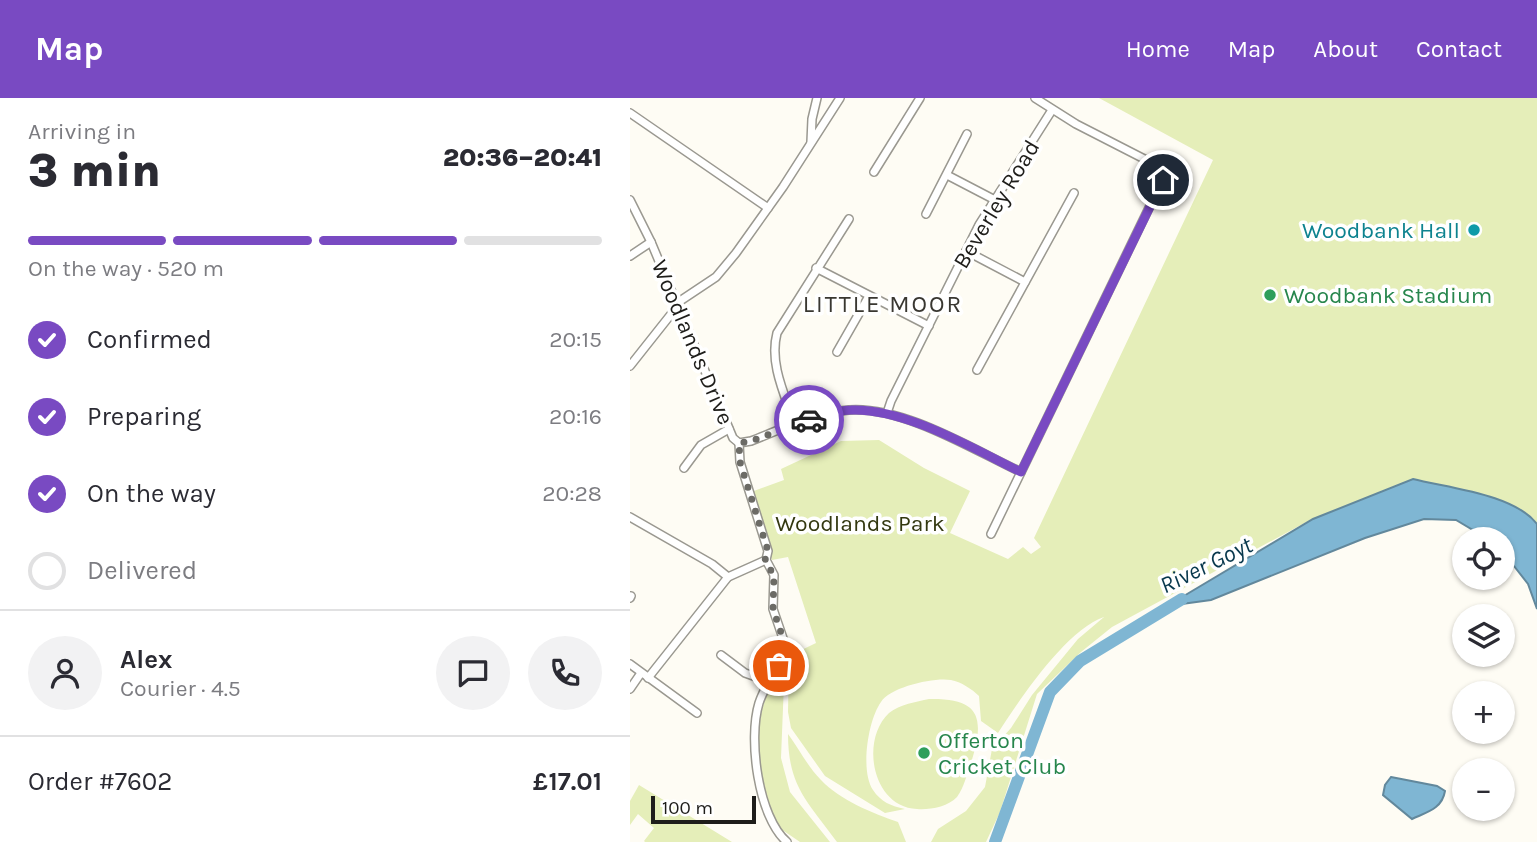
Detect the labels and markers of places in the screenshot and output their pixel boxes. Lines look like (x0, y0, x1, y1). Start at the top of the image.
pin (1133, 150, 1193, 210)
place label: Woodbank Hall (1302, 217, 1460, 244)
marker: Woodbank Hall (1466, 222, 1482, 238)
place label: Woodbank Stadium (1284, 282, 1492, 309)
marker: Woodbank Stadium (1262, 287, 1278, 303)
pin (749, 636, 809, 696)
place label: Offerton Cricket Club (938, 727, 1066, 780)
marker: Offerton Cricket Club (916, 745, 932, 761)

